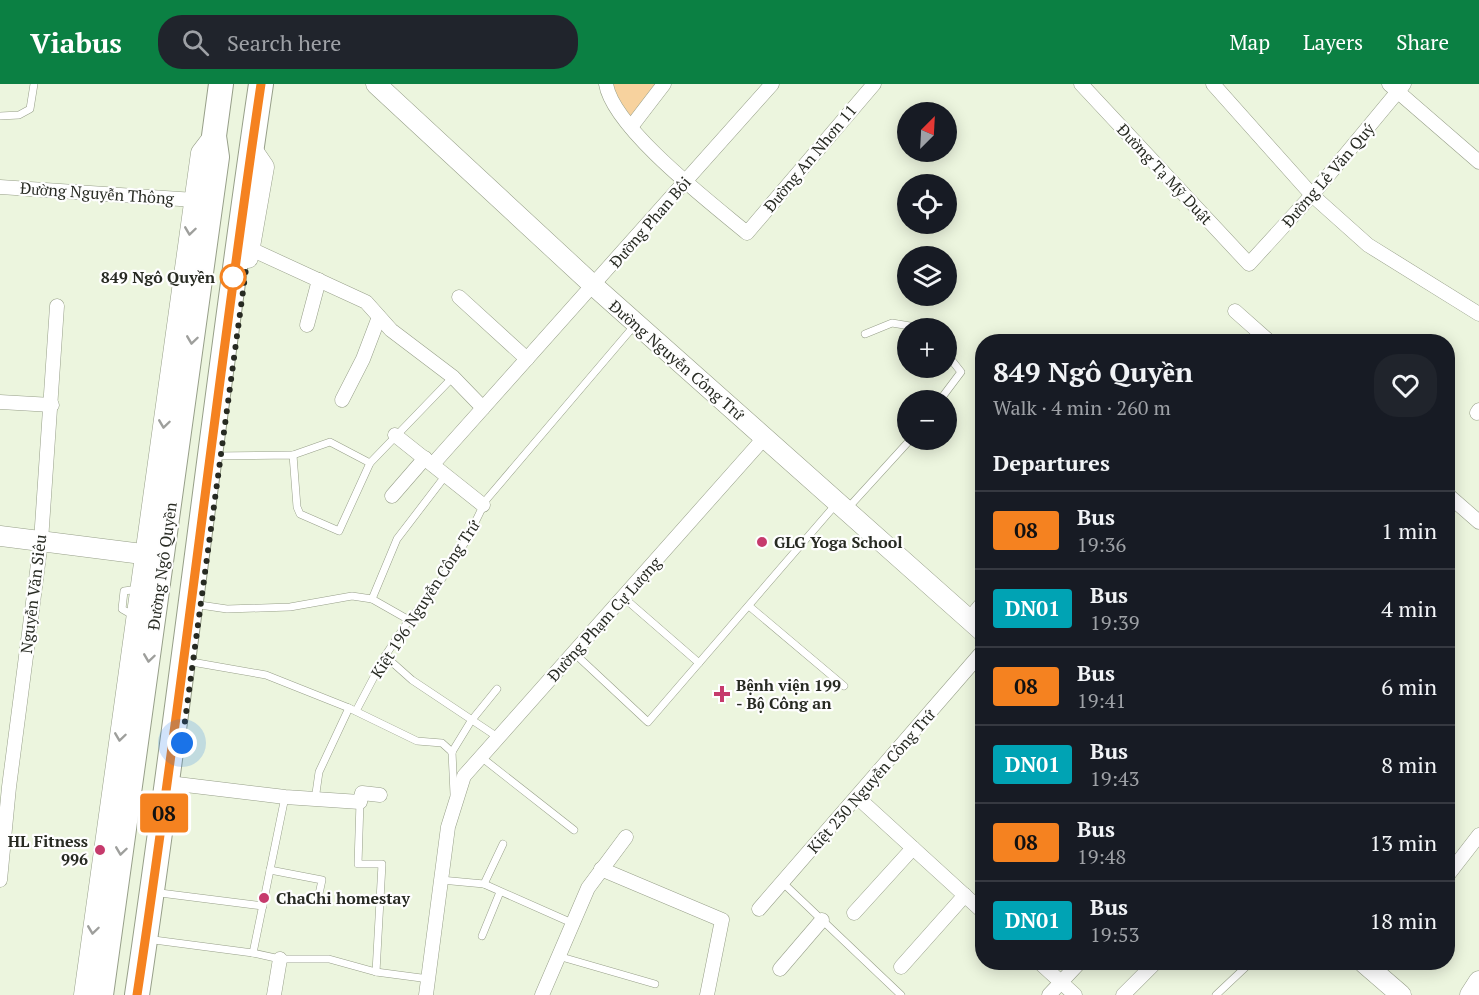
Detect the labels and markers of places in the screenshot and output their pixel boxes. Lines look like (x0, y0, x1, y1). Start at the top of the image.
marker: 849 Ngô Quyền (220, 264, 246, 290)
place label: 849 Ngô Quyền (101, 266, 216, 288)
place label: GLG Yoga School (774, 531, 903, 553)
marker: GLG Yoga School (755, 535, 769, 549)
place label: Bệnh viện 199 - Bộ Công an (736, 674, 841, 714)
marker: Bệnh viện 199 - Bộ Công an (713, 685, 731, 703)
place label: HL Fitness 996 (8, 830, 88, 870)
marker: HL Fitness 996 (93, 843, 107, 857)
place label: ChaChi homestay (276, 887, 411, 909)
marker: ChaChi homestay (257, 891, 271, 905)

